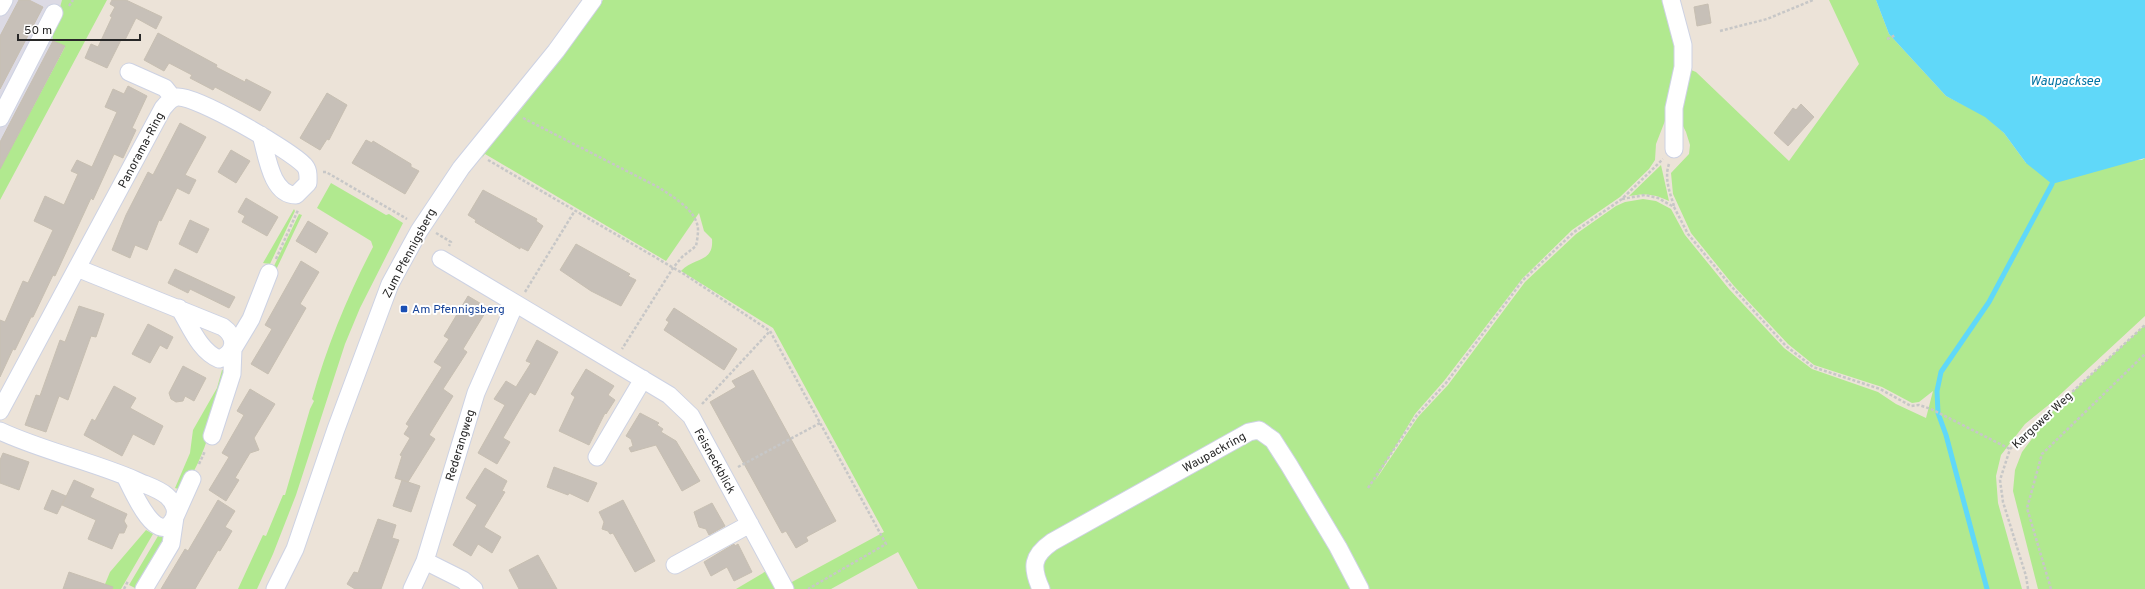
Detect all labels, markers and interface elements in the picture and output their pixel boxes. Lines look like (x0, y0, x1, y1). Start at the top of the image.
scale bar (18, 16, 140, 42)
text: 50 m (24, 23, 52, 39)
water label: Waupacksee (2030, 74, 2100, 90)
street label: Panorama-Ring (115, 110, 169, 191)
street label: Zum Pfennigsberg (380, 206, 440, 301)
place label: Am Pfennigsberg (412, 302, 505, 318)
marker: Am Pfennigsberg (399, 304, 409, 314)
street label: Kargower Weg (2009, 388, 2076, 453)
street label: Rederangweg (442, 407, 479, 483)
street label: Feisneckblick (690, 426, 739, 497)
street label: Waupackring (1180, 429, 1249, 477)

